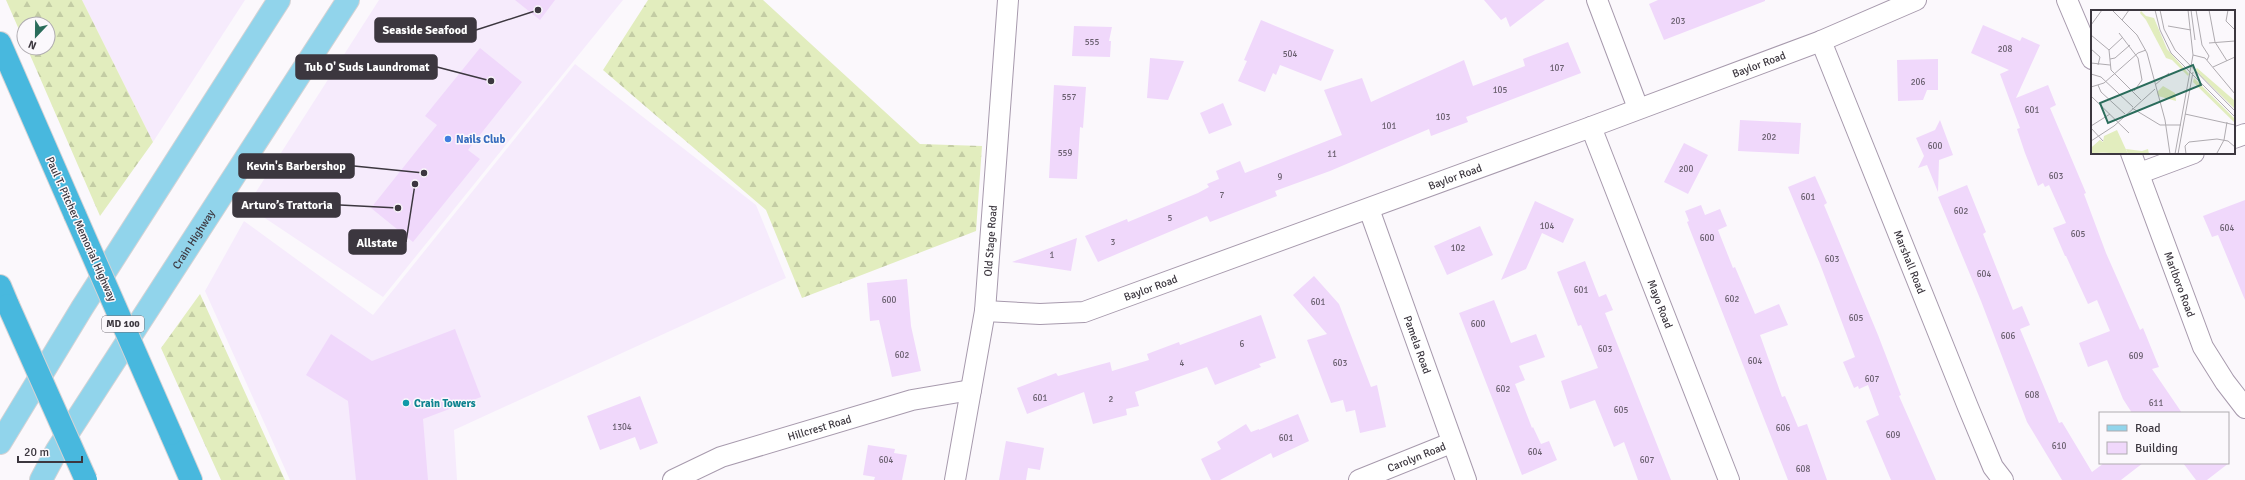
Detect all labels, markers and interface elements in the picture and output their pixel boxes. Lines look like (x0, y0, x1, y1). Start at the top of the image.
inset map (2091, 10, 2235, 154)
north arrow (16, 16, 56, 56)
house number: 203 (1671, 16, 1685, 27)
callout: Seaside Seafood (375, 18, 476, 42)
text: Seaside Seafood (383, 23, 468, 38)
text: N (26, 37, 38, 52)
house number: 555 (1085, 37, 1099, 48)
house number: 208 (1998, 44, 2012, 55)
street label: Baylor Road (1730, 48, 1788, 80)
house number: 504 (1283, 49, 1297, 60)
callout: Tub O' Suds Laundromat (296, 55, 437, 79)
text: Tub O' Suds Laundromat (305, 60, 430, 75)
house number: 107 (1550, 63, 1564, 74)
house number: 206 (1911, 77, 1925, 88)
house number: 105 (1493, 85, 1507, 96)
house number: 557 (1062, 92, 1076, 103)
house number: 601 (2025, 105, 2039, 116)
house number: 103 (1436, 112, 1450, 123)
house number: 101 (1382, 121, 1396, 132)
house number: 202 (1762, 132, 1776, 143)
place label: Nails Club (456, 133, 505, 146)
marker: Nails Club (443, 134, 453, 144)
house number: 600 (1928, 141, 1942, 152)
house number: 559 (1058, 148, 1072, 159)
house number: 11 (1327, 149, 1337, 160)
callout: Kevin's Barbershop (239, 154, 354, 178)
street label: Paul T. Pitcher Memorial Highway (43, 155, 119, 304)
text: Kevin's Barbershop (246, 159, 346, 174)
street label: Baylor Road (1426, 161, 1484, 192)
house number: 200 (1679, 164, 1693, 175)
house number: 603 (2049, 171, 2063, 182)
house number: 9 (1278, 172, 1283, 183)
house number: 7 (1220, 190, 1225, 201)
house number: 601 (1801, 192, 1815, 203)
callout: Arturo’s Trattoria (233, 193, 340, 217)
text: Arturo’s Trattoria (241, 198, 333, 213)
street label: Old Stage Road (981, 205, 999, 277)
street label: Crain Highway (169, 206, 218, 271)
house number: 602 (1954, 206, 1968, 217)
house number: 5 (1168, 213, 1173, 224)
house number: 104 (1540, 221, 1554, 232)
house number: 604 (2220, 223, 2234, 234)
street label: Marshall Road (1891, 228, 1928, 296)
house number: 605 (2071, 229, 2085, 240)
callout: Allstate (349, 230, 406, 254)
house number: 600 (1700, 233, 1714, 244)
text: Allstate (356, 236, 398, 251)
house number: 3 (1111, 237, 1116, 248)
house number: 102 (1451, 243, 1465, 254)
house number: 1 (1050, 250, 1055, 261)
street label: Marlboro Road (2162, 250, 2198, 319)
house number: 603 (1825, 254, 1839, 265)
house number: 604 (1977, 269, 1991, 280)
street label: Baylor Road (1122, 272, 1179, 303)
street label: Mayo Road (1645, 278, 1676, 330)
house number: 601 (1574, 285, 1588, 296)
house number: 602 (1725, 294, 1739, 305)
house number: 600 (882, 295, 896, 306)
house number: 601 (1311, 297, 1325, 308)
house number: 605 (1849, 313, 1863, 324)
street label: Pamela Road (1401, 314, 1434, 375)
road number: MD 100 (102, 316, 144, 332)
house number: 600 (1471, 319, 1485, 330)
house number: 606 (2001, 331, 2015, 342)
house number: 6 (1240, 339, 1245, 350)
house number: 603 (1598, 344, 1612, 355)
house number: 602 (895, 350, 909, 361)
house number: 609 (2129, 351, 2143, 362)
house number: 604 (1748, 356, 1762, 367)
house number: 4 (1180, 358, 1185, 369)
house number: 603 (1333, 358, 1347, 369)
house number: 607 (1865, 374, 1879, 385)
house number: 602 (1496, 384, 1510, 395)
house number: 608 (2025, 390, 2039, 401)
house number: 601 (1033, 393, 1047, 404)
house number: 2 (1109, 394, 1114, 405)
place label: Crain Towers (414, 397, 476, 410)
marker: Crain Towers (401, 398, 411, 408)
house number: 611 (2149, 398, 2163, 409)
house number: 605 (1614, 405, 1628, 416)
street label: Hillcrest Road (786, 412, 853, 443)
legend (2099, 412, 2229, 464)
text: Road (2135, 421, 2161, 436)
house number: 1304 (612, 422, 632, 433)
house number: 606 (1776, 423, 1790, 434)
house number: 609 (1886, 430, 1900, 441)
house number: 601 (1279, 433, 1293, 444)
scale bar (18, 438, 82, 464)
street label: Carolyn Road (1385, 439, 1448, 474)
house number: 610 (2052, 441, 2066, 452)
text: Building (2135, 441, 2178, 456)
text: 20 m (24, 445, 49, 460)
house number: 604 (1528, 447, 1542, 458)
house number: 604 (879, 455, 893, 466)
house number: 607 (1640, 455, 1654, 466)
house number: 608 (1796, 464, 1810, 475)

